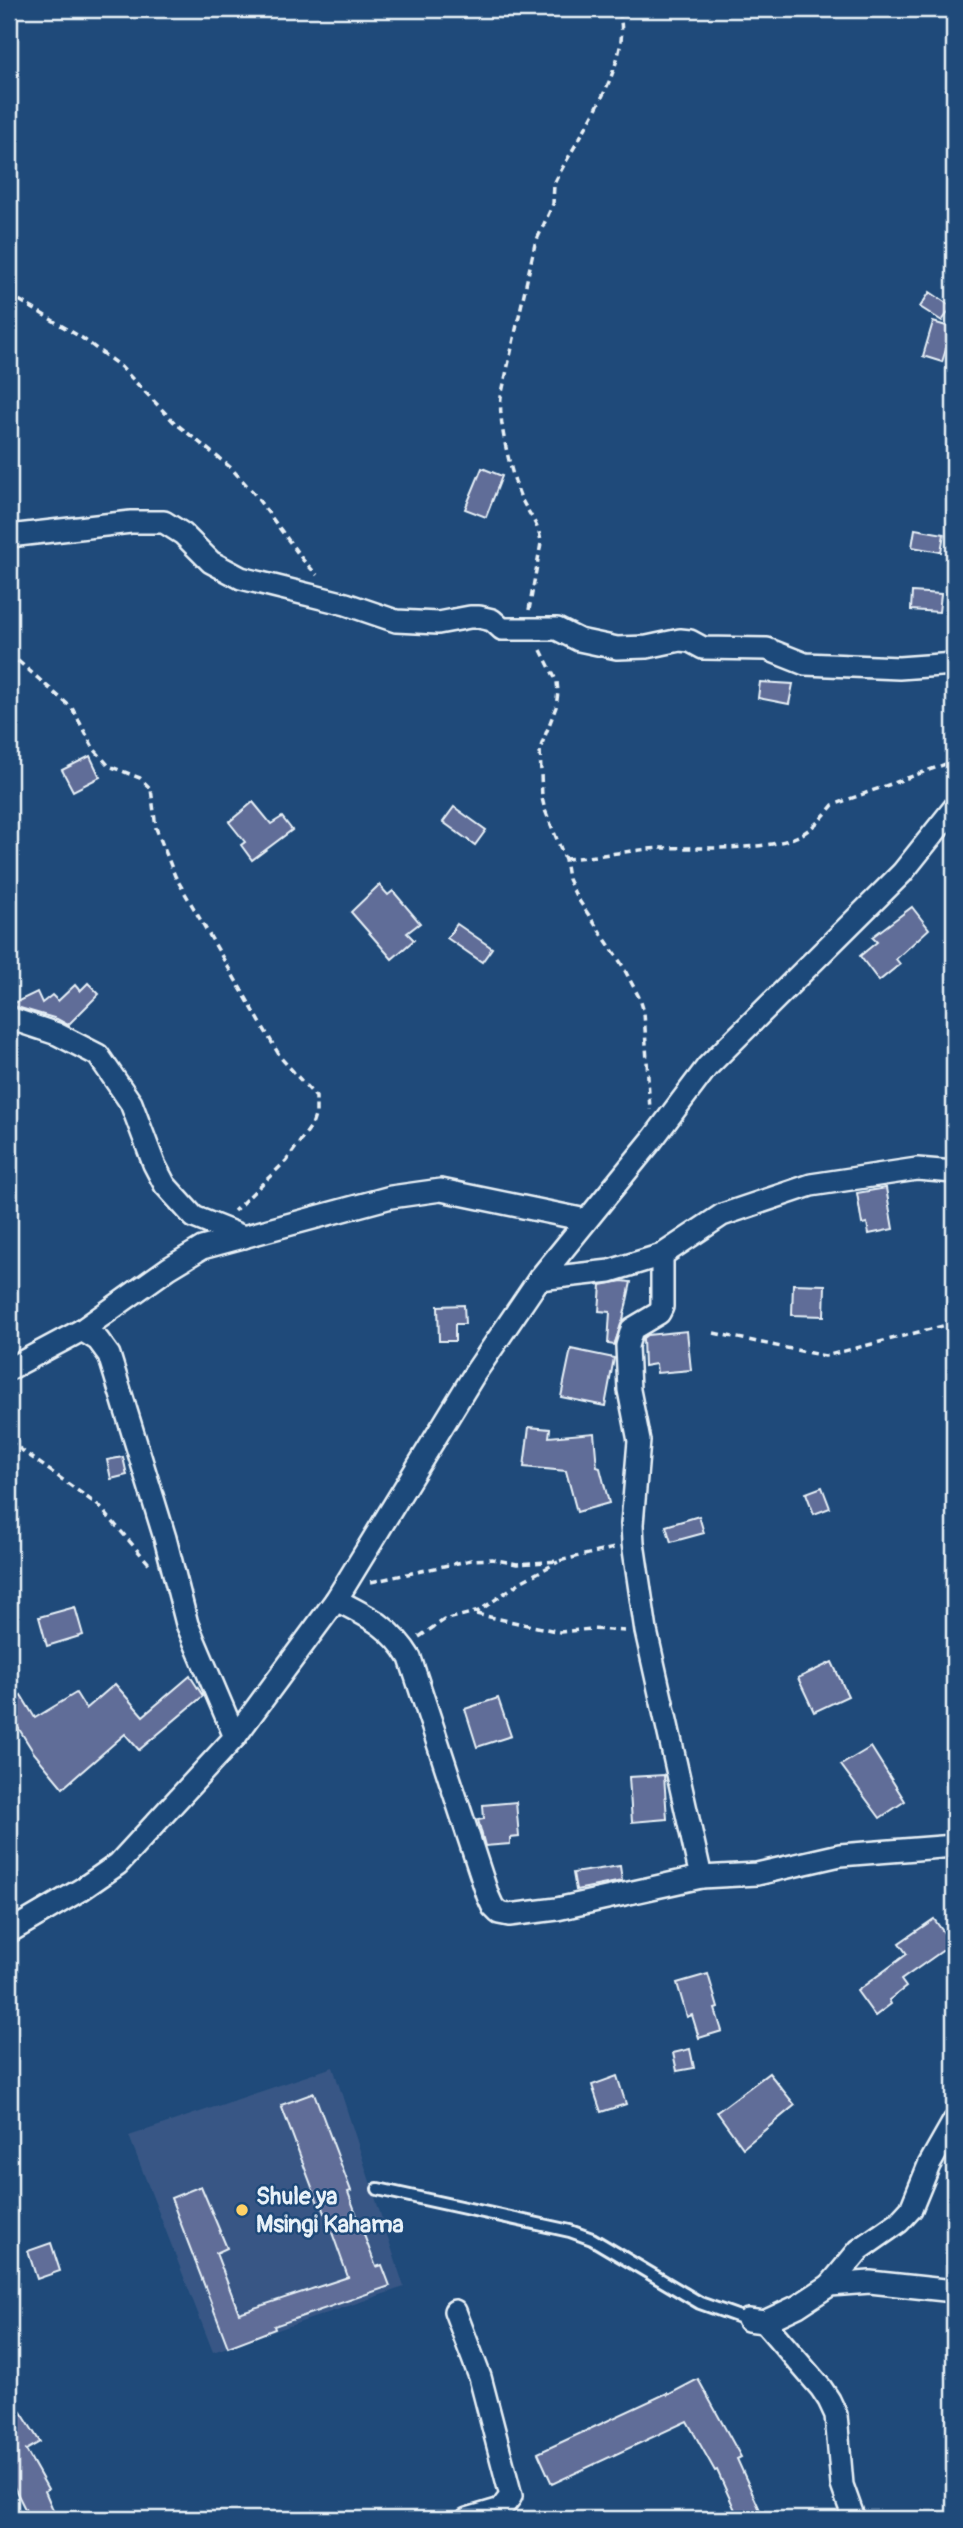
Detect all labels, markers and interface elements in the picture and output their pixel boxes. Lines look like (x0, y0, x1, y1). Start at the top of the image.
place label: Shule ya Msingi Kahama (256, 2182, 404, 2239)
marker: Shule ya Msingi Kahama (234, 2202, 250, 2218)

